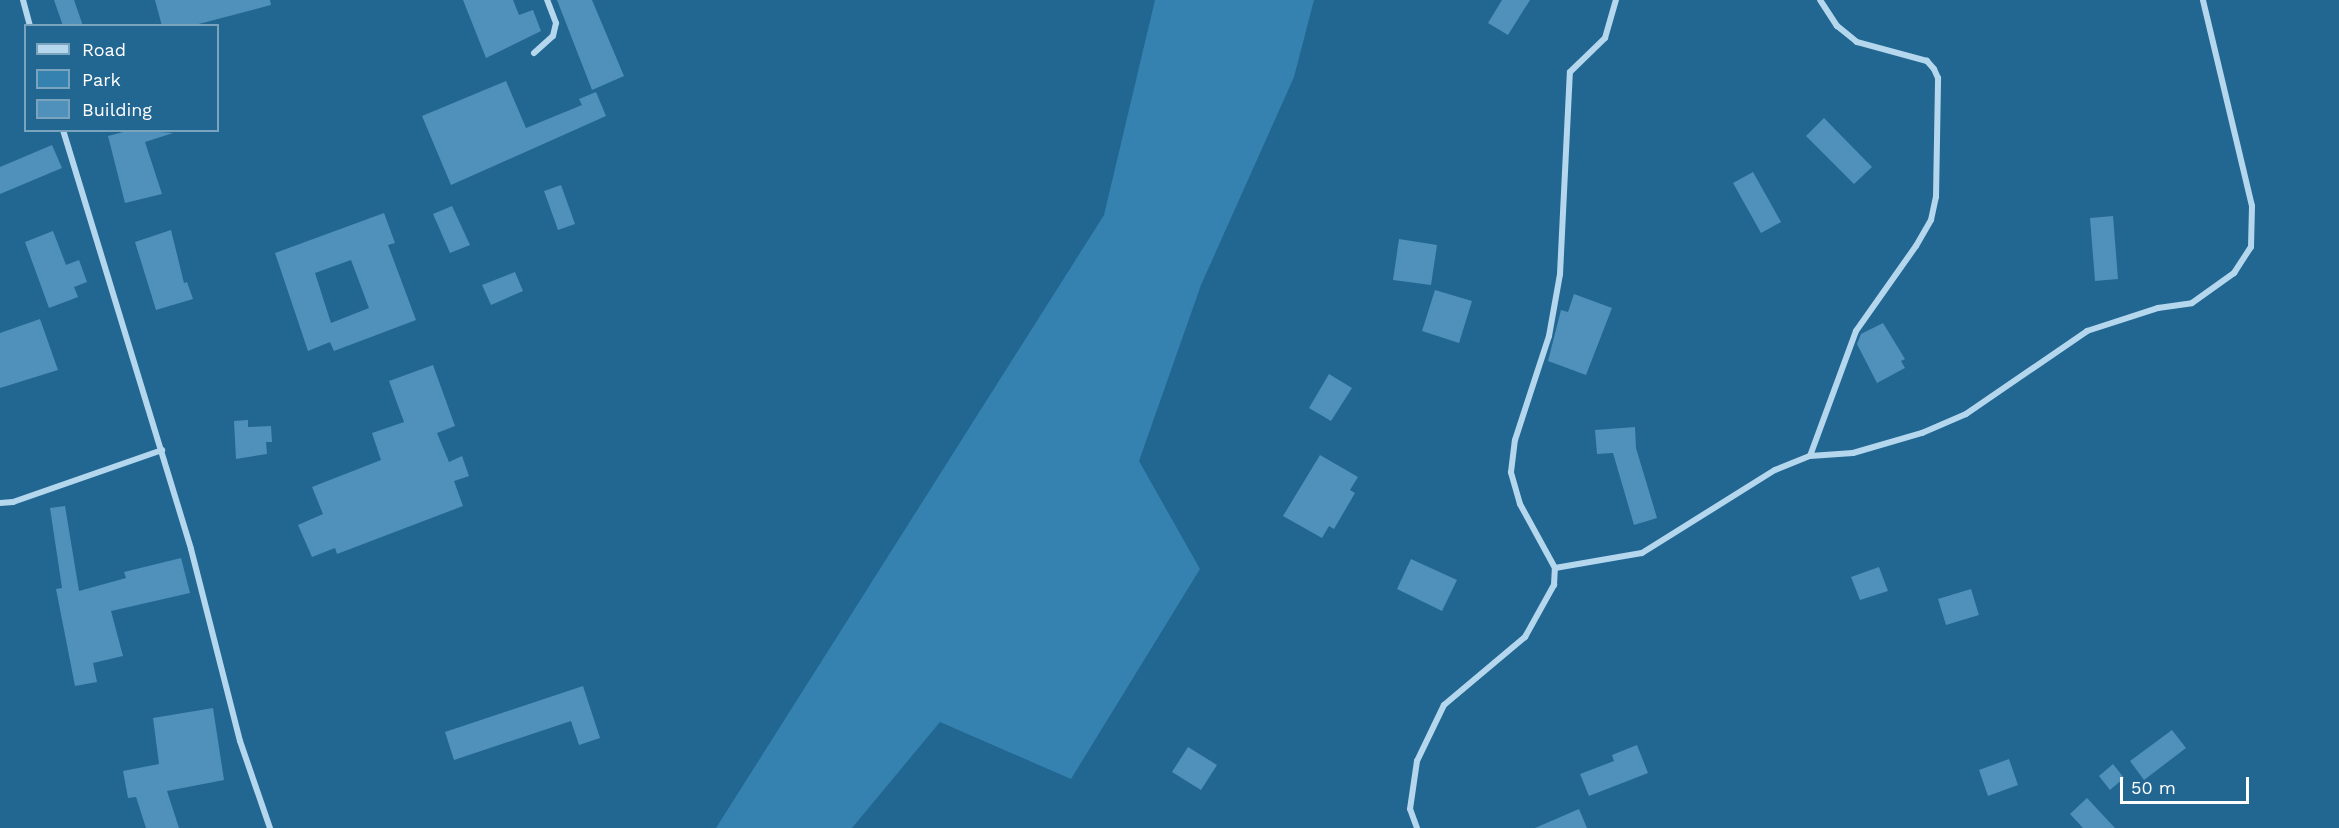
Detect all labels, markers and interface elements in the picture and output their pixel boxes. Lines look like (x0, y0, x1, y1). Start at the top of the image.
legend (24, 24, 219, 132)
text: Road (82, 39, 126, 60)
text: Park (82, 69, 121, 90)
text: Building (82, 99, 152, 120)
scale bar (2123, 765, 2252, 803)
text: 50 m (2131, 777, 2176, 798)

